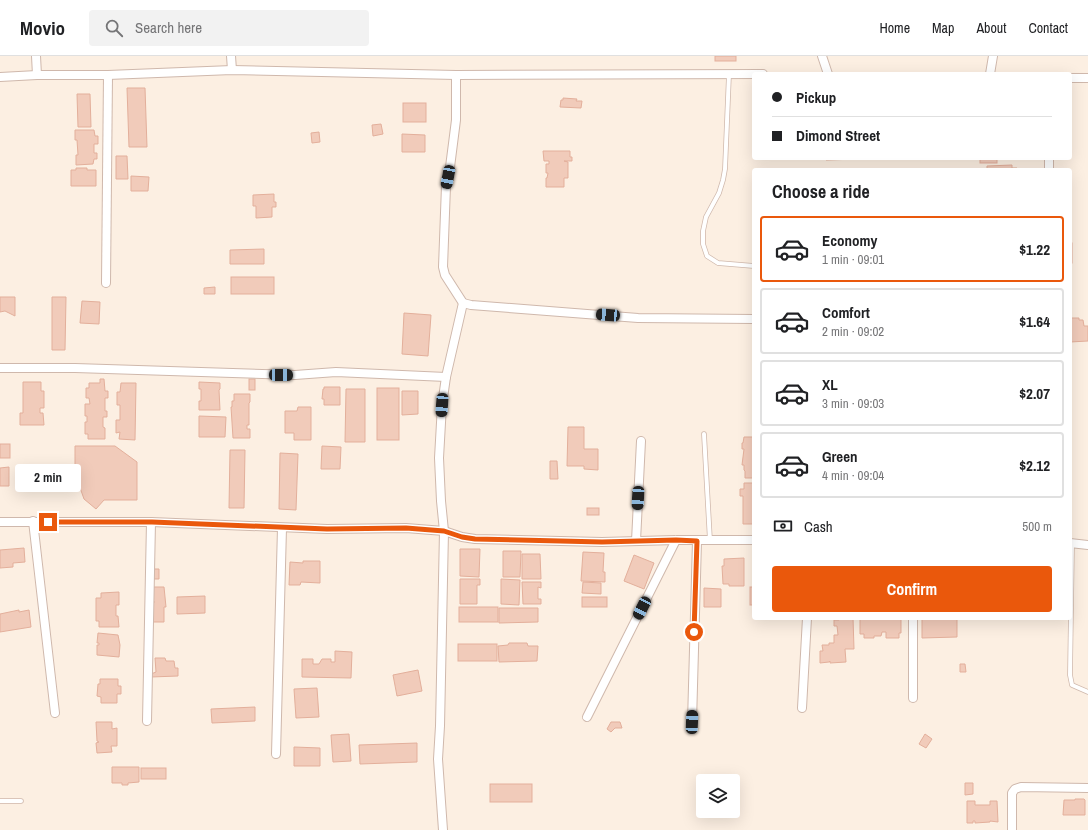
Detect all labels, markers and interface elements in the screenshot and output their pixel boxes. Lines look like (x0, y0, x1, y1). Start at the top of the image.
search box (89, 10, 369, 46)
text: Movio (20, 15, 65, 41)
icon: search (103, 17, 125, 39)
text: Search here (135, 17, 202, 38)
text: Home (879, 19, 910, 37)
text: Map (932, 19, 954, 37)
text: About (976, 19, 1006, 37)
text: Contact (1028, 19, 1068, 37)
text: Pickup (796, 87, 836, 108)
text: Dimond Street (796, 125, 880, 146)
car (440, 164, 456, 190)
text: Choose a ride (772, 179, 870, 204)
text: Economy (822, 230, 877, 251)
icon: car (774, 231, 810, 267)
text: $1.22 (1019, 239, 1050, 260)
text: 1 min · 09:01 (822, 251, 884, 268)
text: Comfort (822, 302, 870, 323)
icon: car (774, 303, 810, 339)
car (596, 308, 620, 322)
text: $1.64 (1019, 311, 1050, 332)
text: 2 min · 09:02 (822, 323, 884, 340)
car (269, 369, 293, 381)
text: XL (822, 374, 838, 395)
icon: car (774, 375, 810, 411)
text: $2.07 (1019, 383, 1050, 404)
car (435, 393, 449, 417)
text: 3 min · 09:03 (822, 395, 884, 412)
text: Green (822, 446, 858, 467)
icon: car (774, 447, 810, 483)
text: $2.12 (1019, 455, 1050, 476)
callout: 2 min (15, 464, 81, 492)
text: 4 min · 09:04 (822, 467, 884, 484)
text: 2 min (34, 469, 62, 486)
car (631, 486, 645, 510)
route end (39, 513, 57, 531)
icon: cash (772, 515, 794, 537)
text: Cash (804, 516, 833, 537)
text: 500 m (1022, 518, 1052, 535)
button: Confirm (772, 566, 1052, 612)
car (631, 595, 653, 621)
route start (685, 623, 703, 641)
car (686, 710, 698, 734)
map controls (696, 774, 740, 818)
button: layers (696, 774, 740, 818)

